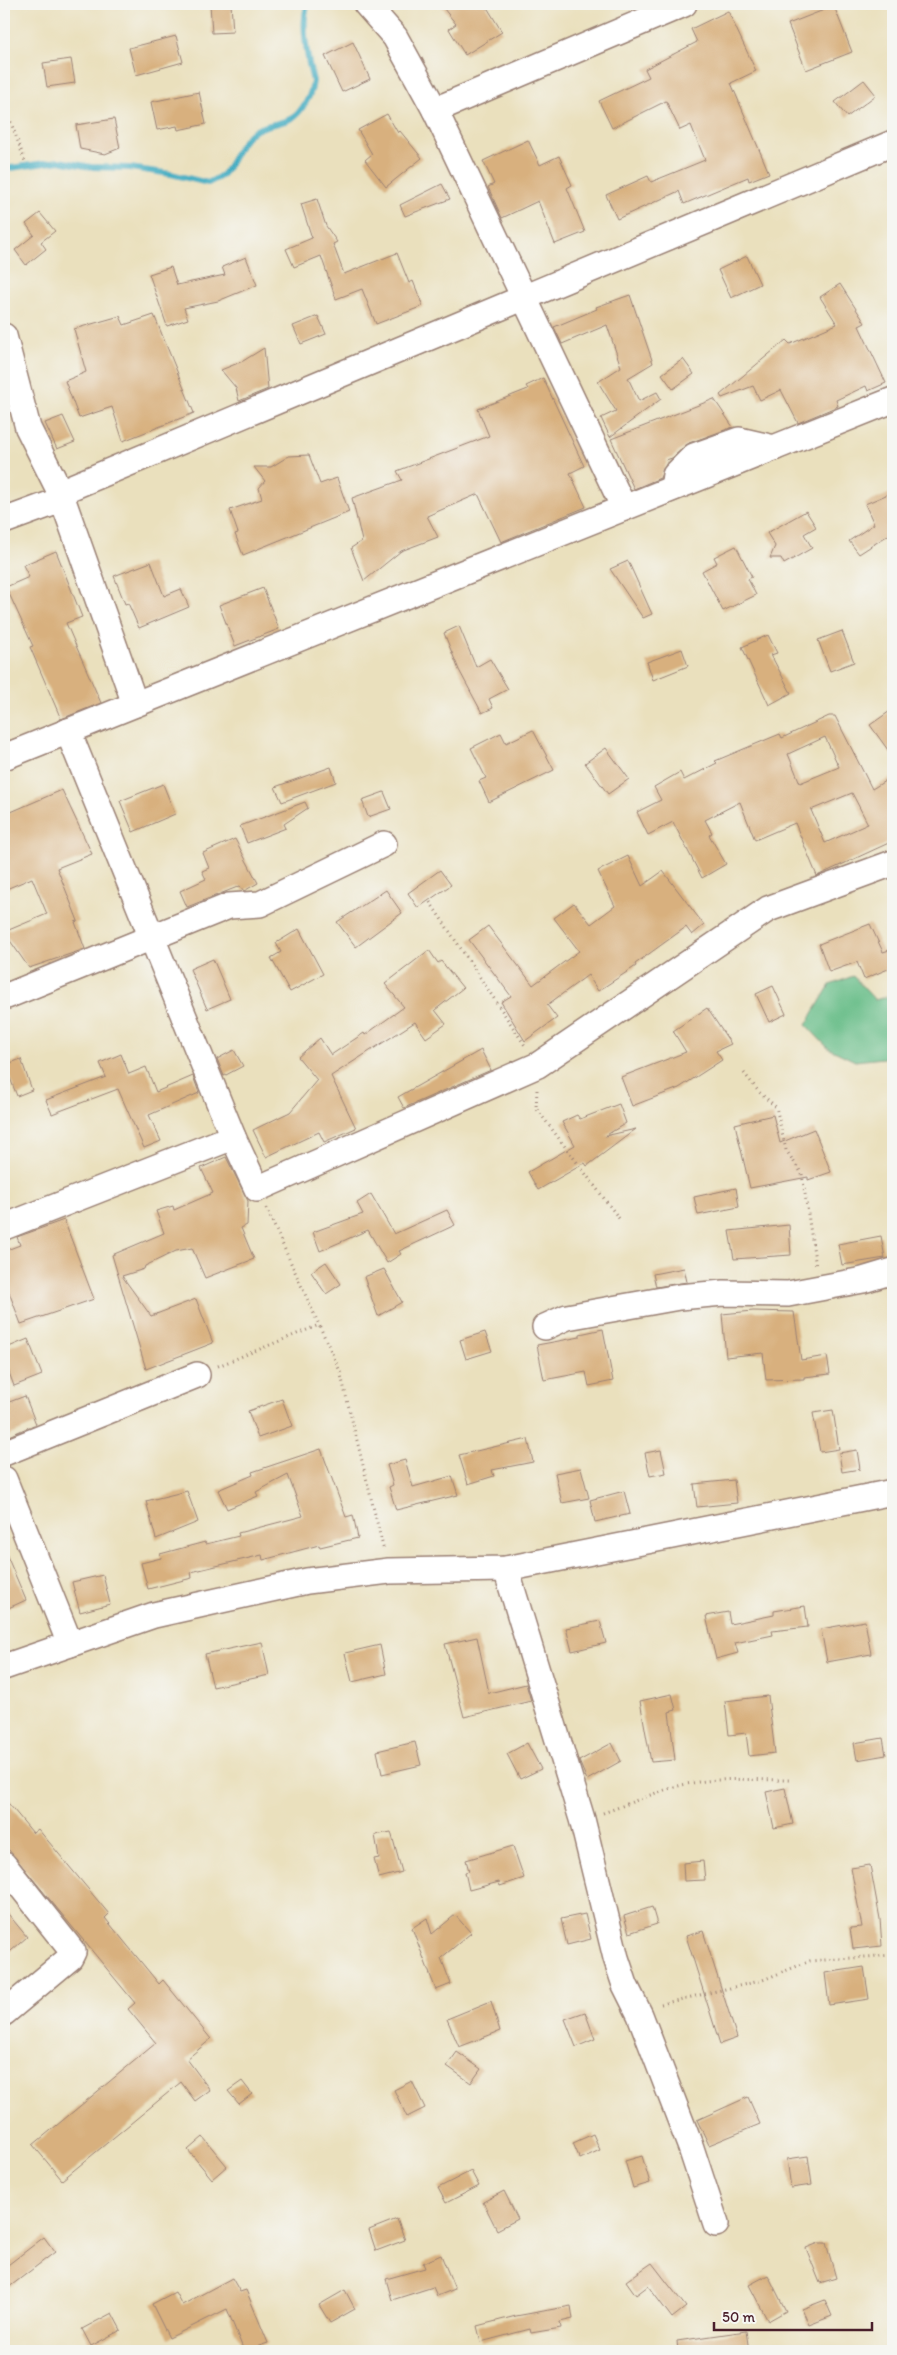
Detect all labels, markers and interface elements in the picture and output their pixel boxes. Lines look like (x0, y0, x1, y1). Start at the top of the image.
scale bar (714, 2300, 872, 2332)
text: 50 m (722, 2308, 755, 2326)

